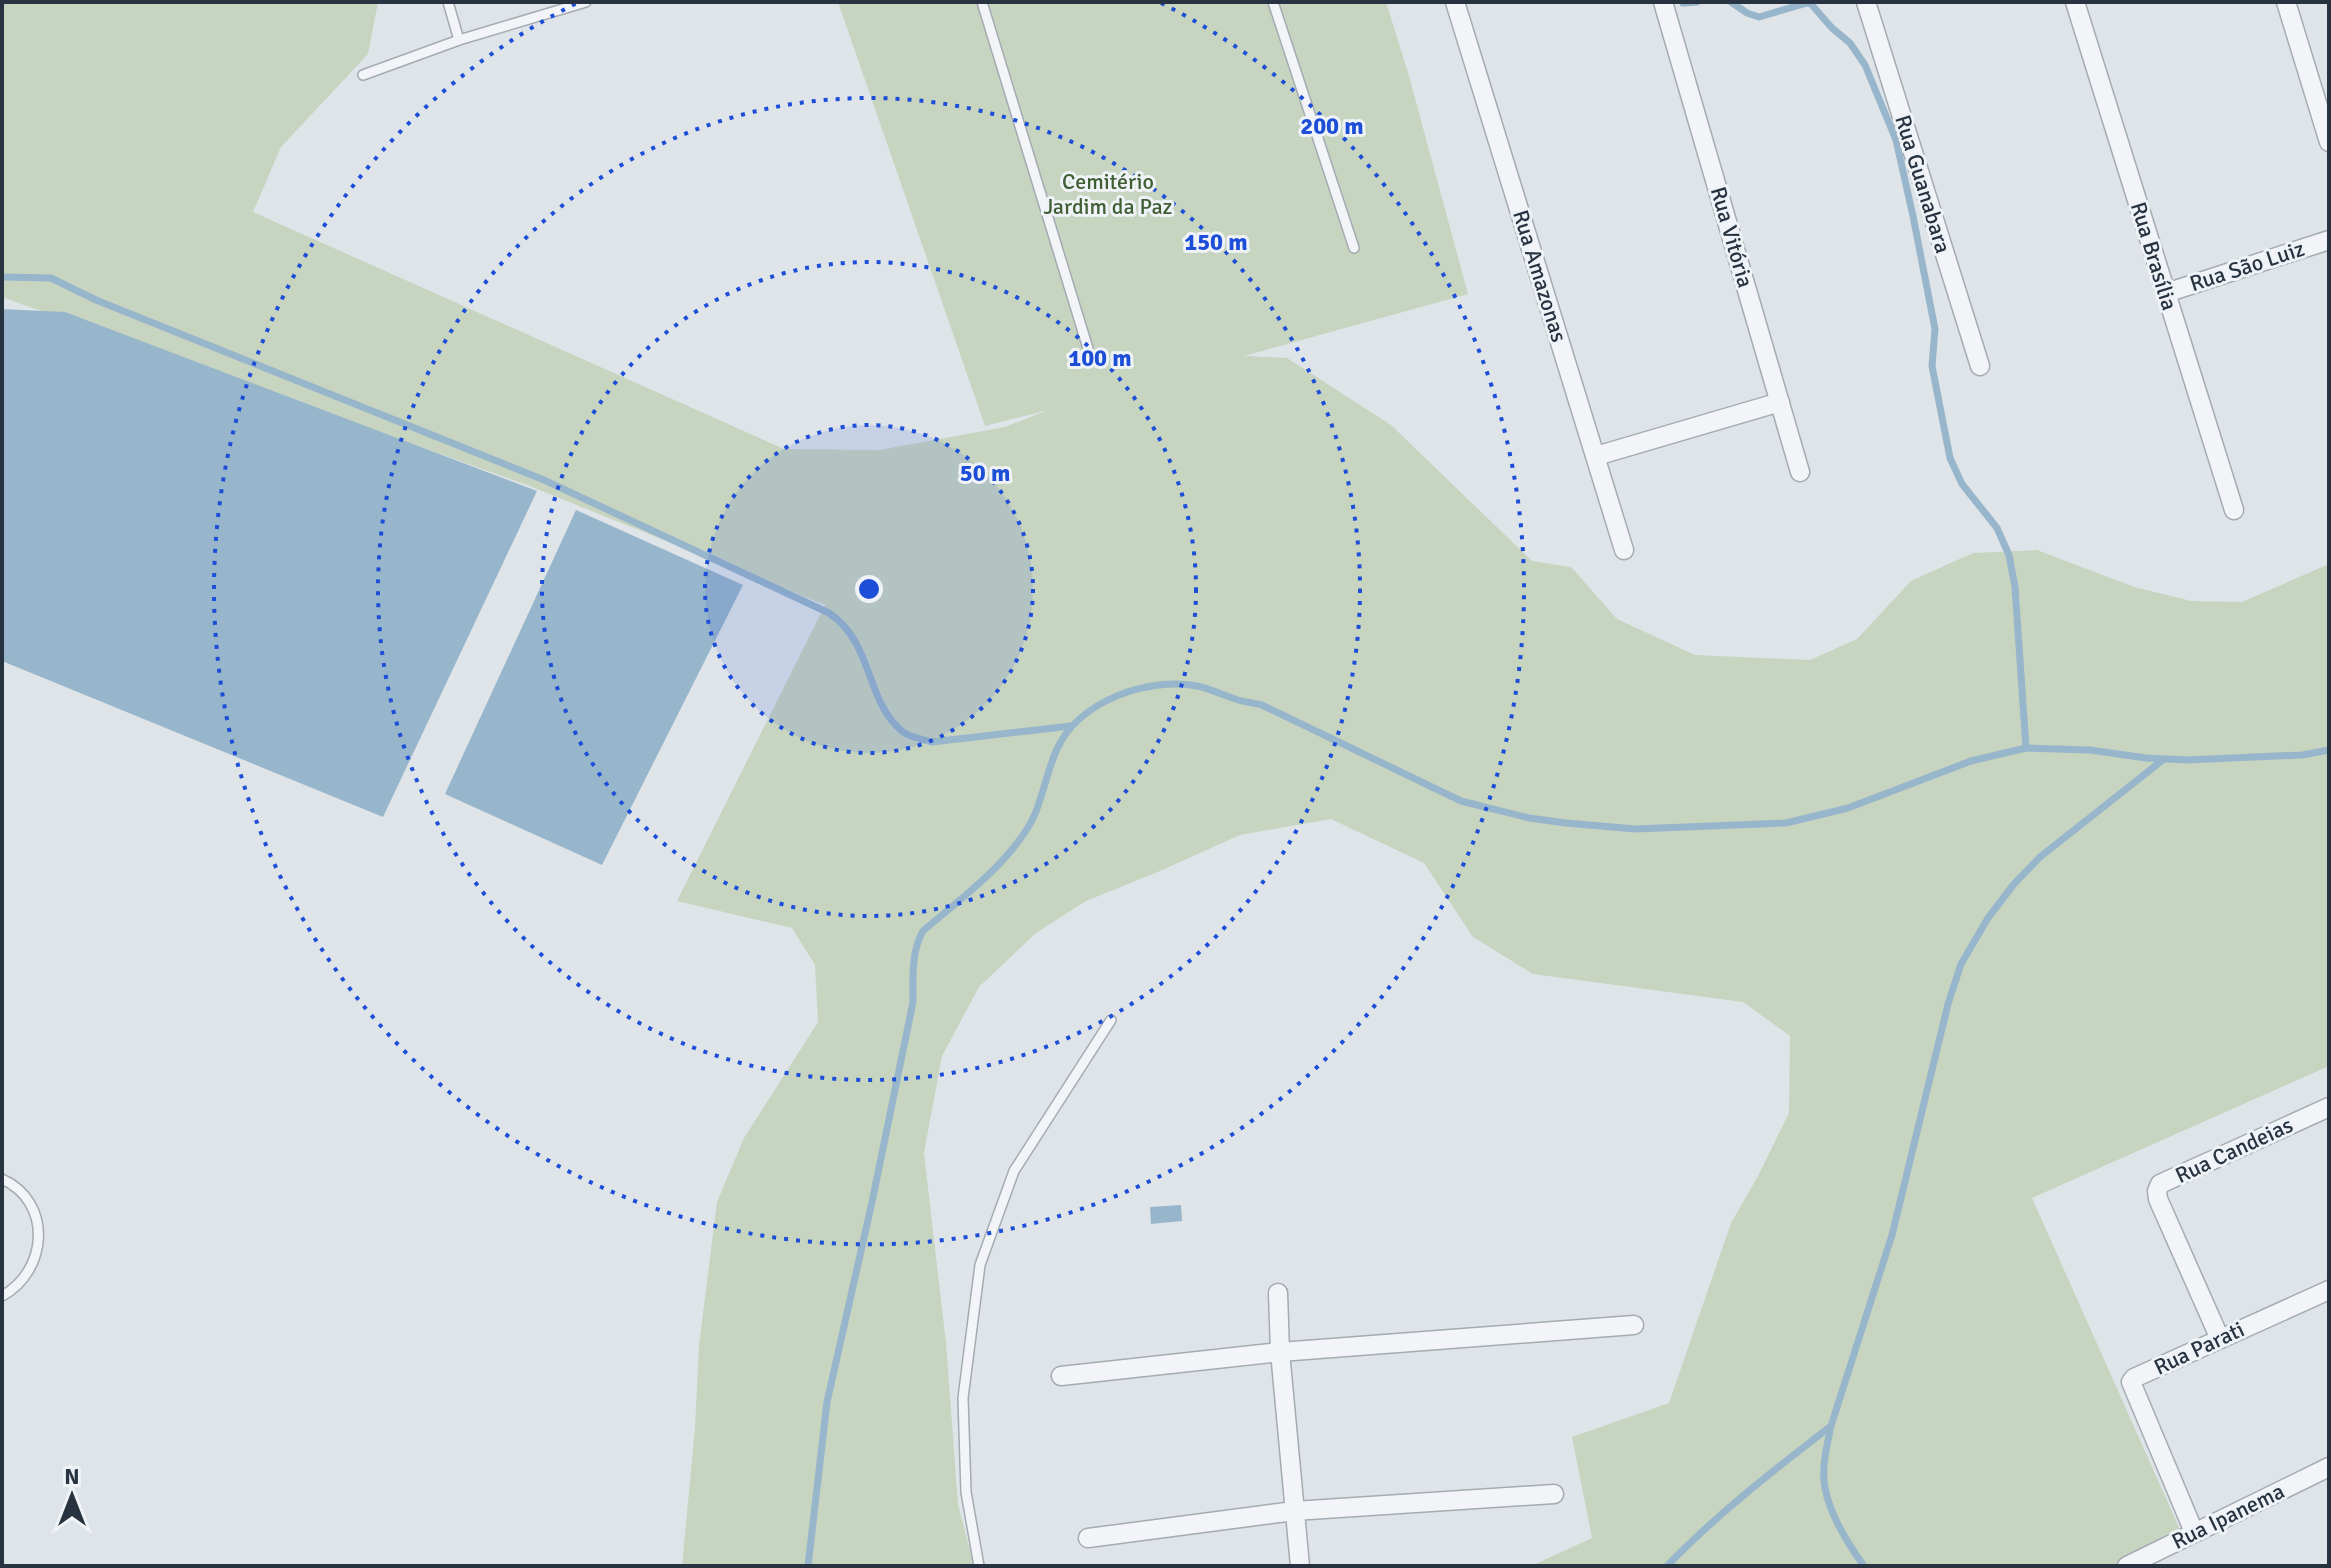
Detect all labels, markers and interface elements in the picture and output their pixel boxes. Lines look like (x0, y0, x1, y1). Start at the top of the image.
text: 200 m (1300, 111, 1364, 141)
street label: Rua Guanabara (1889, 112, 1957, 256)
park label: Cemitério Jardim da Paz (1044, 168, 1173, 220)
street label: Rua Vitória (1705, 183, 1759, 291)
street label: Rua Brasília (2125, 199, 2183, 313)
street label: Rua Amazonas (1507, 207, 1573, 345)
text: 150 m (1184, 227, 1248, 257)
street label: Rua São Luiz (2186, 235, 2308, 297)
text: 100 m (1068, 343, 1132, 373)
text: 50 m (960, 458, 1010, 488)
centre of rings (855, 575, 883, 603)
street label: Rua Candeias (2171, 1111, 2297, 1189)
street label: Rua Parati (2150, 1315, 2248, 1381)
north arrow (32, 1456, 112, 1536)
text: N (64, 1463, 80, 1490)
street label: Rua Ipanema (2167, 1477, 2289, 1555)

